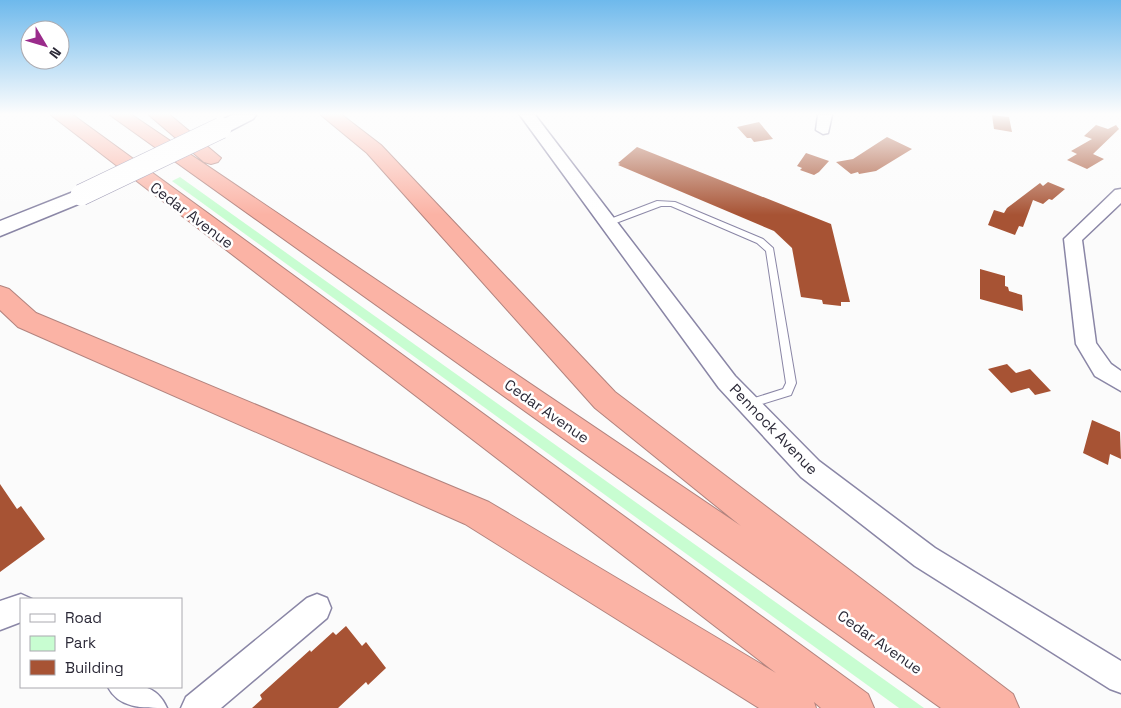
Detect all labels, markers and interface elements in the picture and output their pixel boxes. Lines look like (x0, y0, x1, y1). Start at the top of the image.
north arrow (20, 20, 70, 70)
text: N (45, 44, 65, 62)
street label: Cedar Avenue (147, 178, 237, 252)
street label: Cedar Avenue (501, 375, 593, 447)
street label: Pennock Avenue (726, 380, 822, 478)
legend (20, 598, 182, 688)
street label: Cedar Avenue (834, 606, 926, 678)
text: Road (65, 608, 102, 627)
text: Park (65, 633, 96, 652)
text: Building (65, 658, 124, 677)

